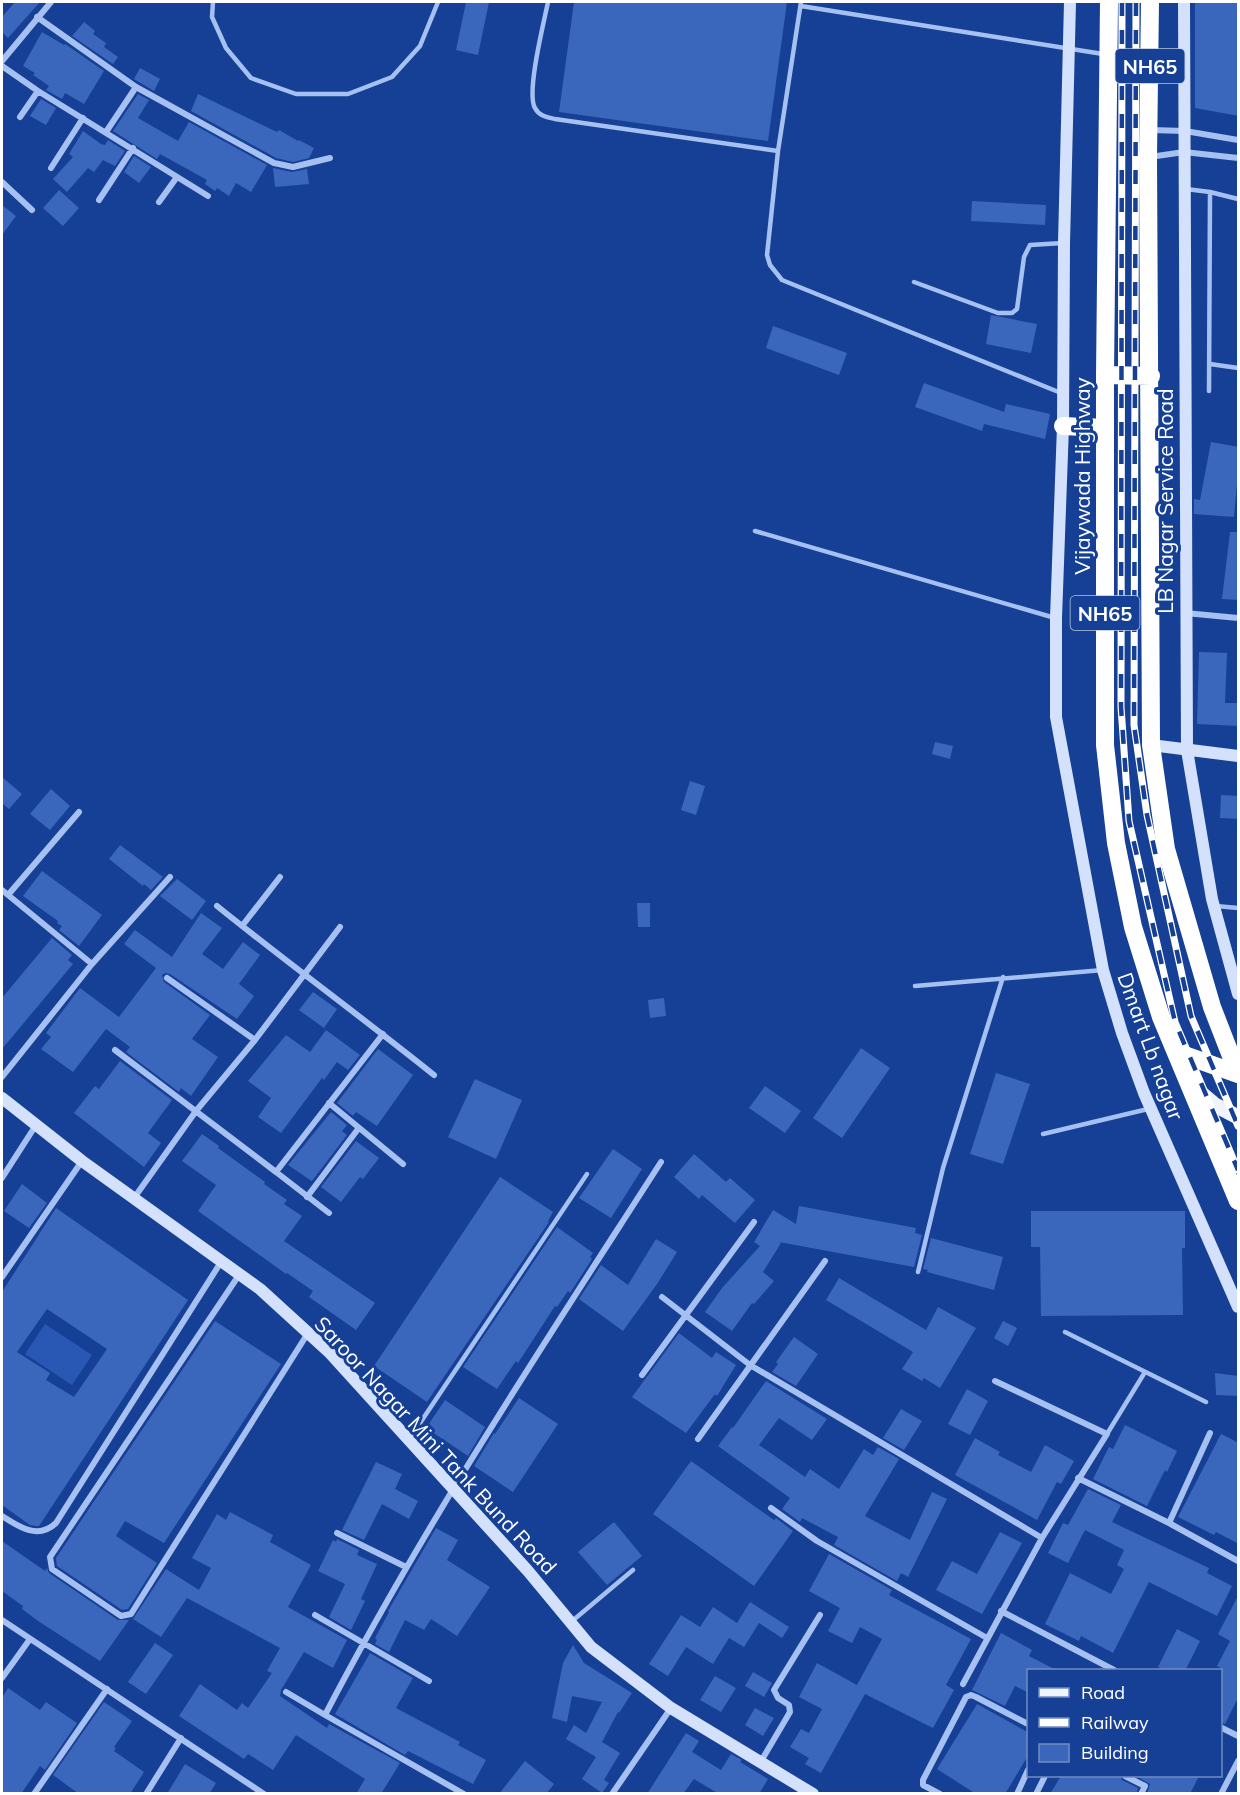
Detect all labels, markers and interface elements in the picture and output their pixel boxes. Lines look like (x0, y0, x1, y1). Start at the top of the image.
road number: NH65 (1116, 49, 1184, 83)
street label: Vijaywada Highway (1069, 377, 1095, 575)
street label: LB Nagar Service Road (1152, 388, 1178, 614)
road number: NH65 (1070, 596, 1140, 630)
street label: Dmart Lb nagar (1112, 969, 1190, 1124)
street label: Saroor Nagar Mini Tank Bund Road (309, 1311, 563, 1579)
legend (1027, 1669, 1222, 1777)
text: Road (1081, 1681, 1125, 1704)
text: Railway (1081, 1711, 1149, 1734)
text: Building (1081, 1741, 1149, 1764)

